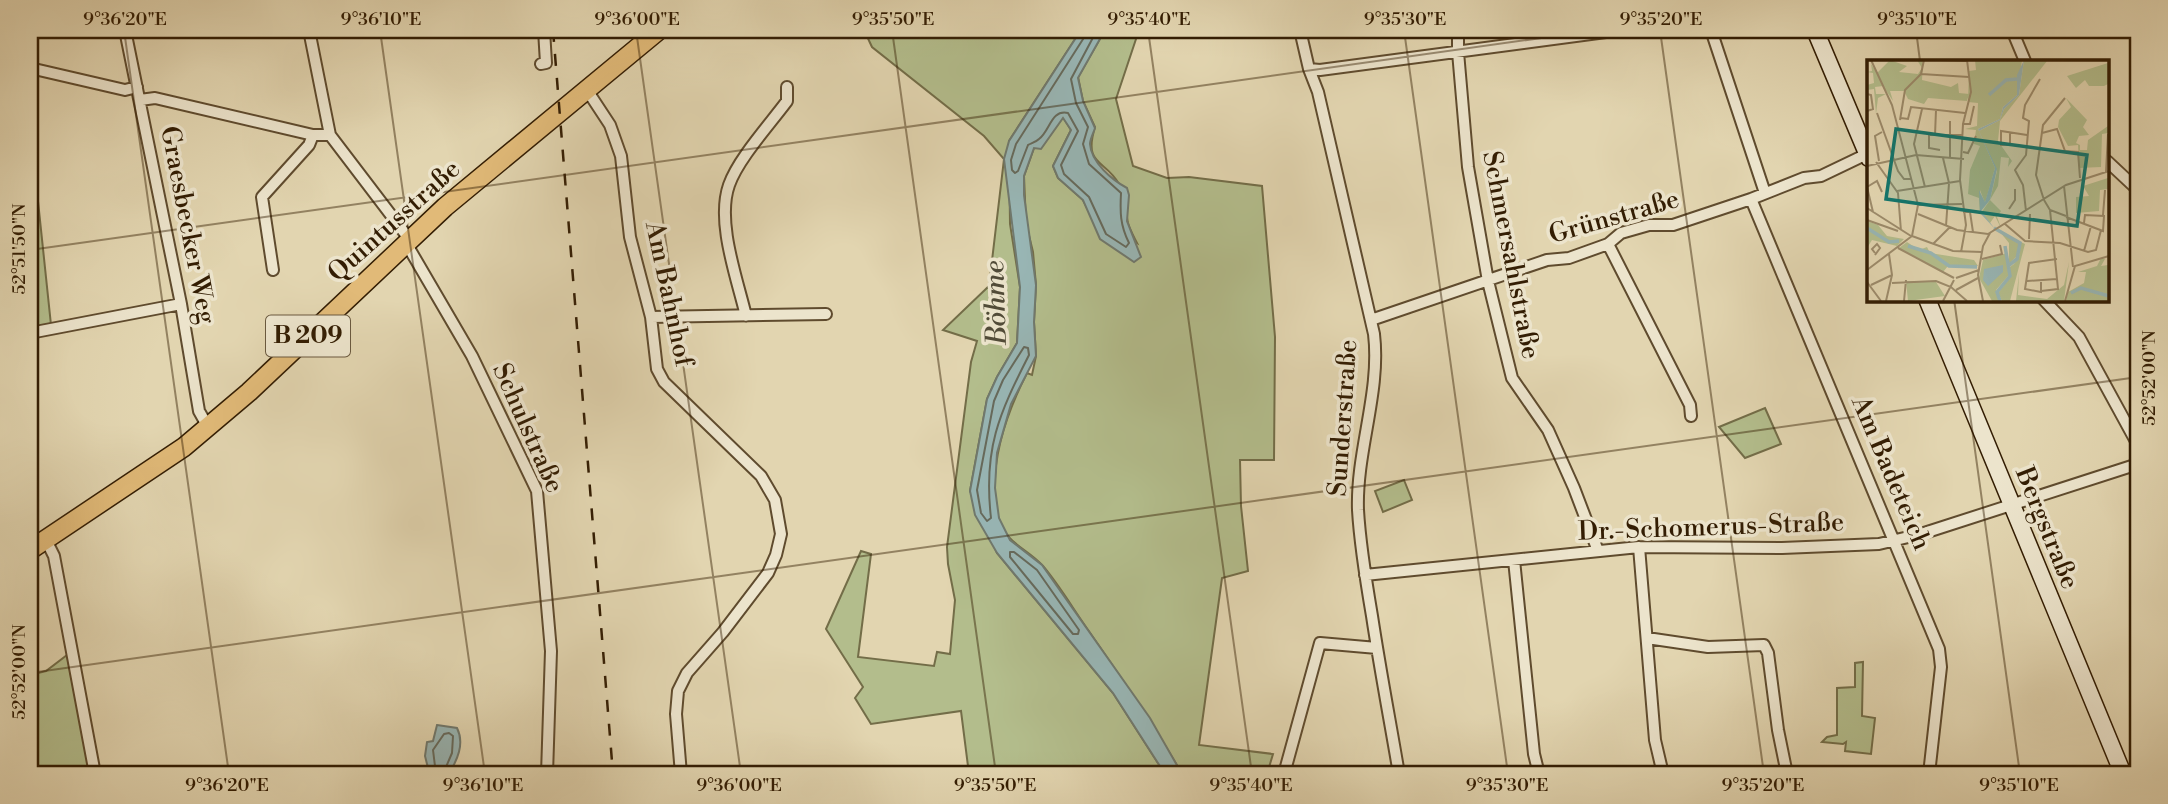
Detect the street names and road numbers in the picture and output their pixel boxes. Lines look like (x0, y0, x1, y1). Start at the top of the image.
street label: Graesbecker Weg (153, 123, 223, 327)
street label: Schmersahlstraße (1475, 148, 1547, 362)
street label: Quintusstraße (321, 153, 467, 289)
street label: Grünstraße (1545, 183, 1683, 251)
street label: Am Bahnhof (638, 218, 700, 371)
road number: B 209 (266, 316, 350, 356)
street label: Sunderstraße (1322, 338, 1364, 498)
street label: Schulstraße (485, 358, 571, 498)
street label: Am Badeteich (1844, 390, 1938, 555)
street label: Bergstraße (2008, 461, 2086, 594)
street label: Dr.-Schomerus-Straße (1577, 506, 1845, 548)

